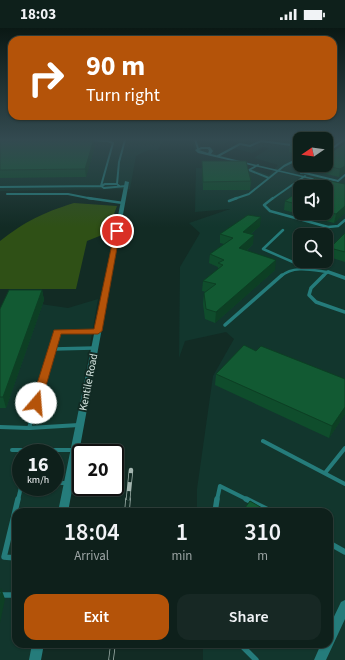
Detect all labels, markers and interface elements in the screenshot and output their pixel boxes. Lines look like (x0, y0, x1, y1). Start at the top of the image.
text: 18:03 (20, 4, 56, 25)
text: 90 m (86, 46, 145, 86)
icon: right (20, 52, 72, 104)
text: Turn right (86, 83, 160, 108)
north arrow (293, 132, 333, 172)
map controls (293, 132, 333, 268)
button: sound (293, 180, 333, 220)
pin (100, 214, 134, 248)
icon: arrive (106, 220, 128, 242)
button: search (293, 228, 333, 268)
street label: Kentile Road (76, 352, 101, 412)
position arrow (15, 382, 57, 424)
speed limit sign: 20 (72, 444, 124, 496)
text: 16 (27, 451, 49, 479)
text: km/h (27, 473, 49, 487)
text: 18:04 (64, 515, 120, 550)
text: 1 (176, 515, 188, 550)
text: 310 (244, 515, 281, 550)
text: Arrival (74, 547, 109, 565)
text: min (171, 547, 192, 565)
text: m (257, 547, 268, 565)
button: Exit (24, 594, 169, 640)
button: Share (177, 594, 321, 640)

